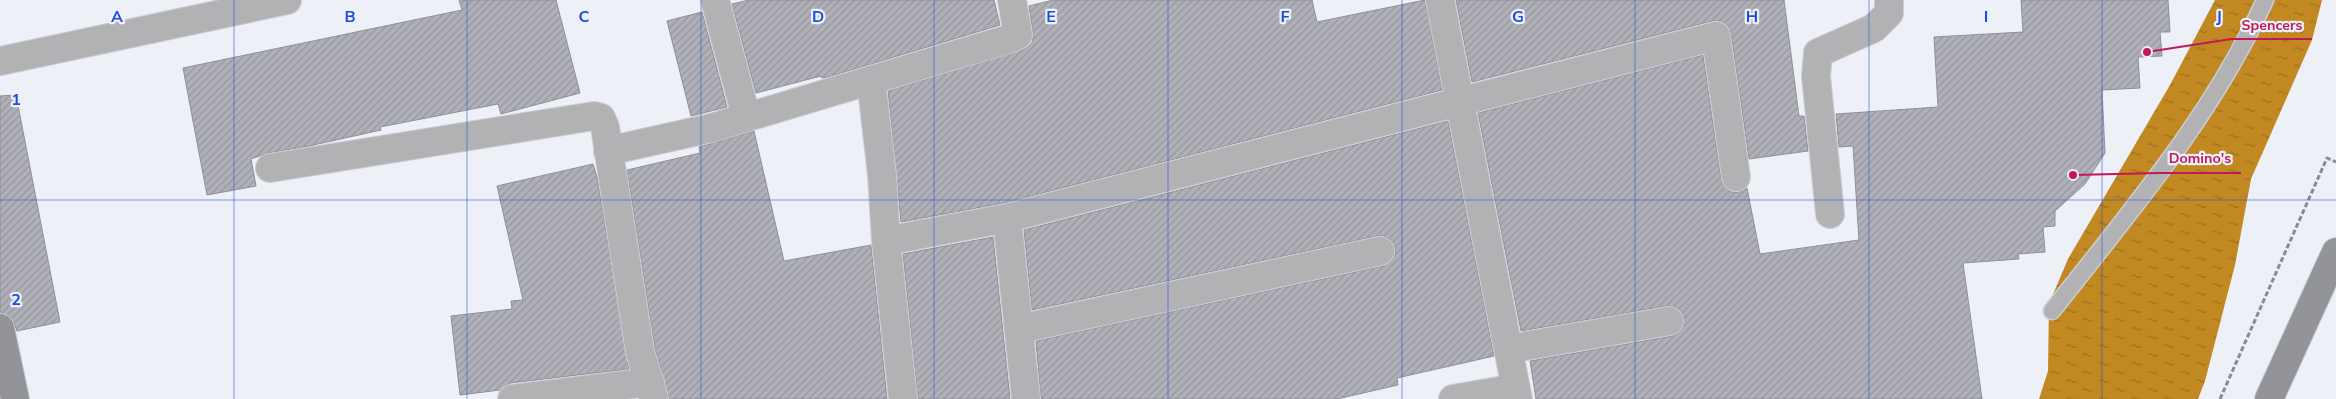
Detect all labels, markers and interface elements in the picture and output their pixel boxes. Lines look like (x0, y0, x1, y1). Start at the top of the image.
text: A (111, 6, 123, 26)
text: B (344, 6, 356, 26)
text: C (579, 6, 590, 26)
text: D (812, 6, 824, 26)
text: E (1046, 6, 1056, 26)
text: F (1280, 6, 1290, 26)
text: G (1512, 6, 1524, 26)
text: H (1746, 6, 1758, 26)
text: I (1984, 6, 1988, 26)
text: J (2216, 6, 2222, 26)
callout: Spencers (2231, 10, 2312, 39)
text: Spencers (2242, 16, 2302, 34)
text: 1 (11, 89, 21, 109)
callout: Domino's (2159, 144, 2241, 173)
text: Domino's (2169, 149, 2231, 167)
text: 2 (11, 289, 21, 309)

